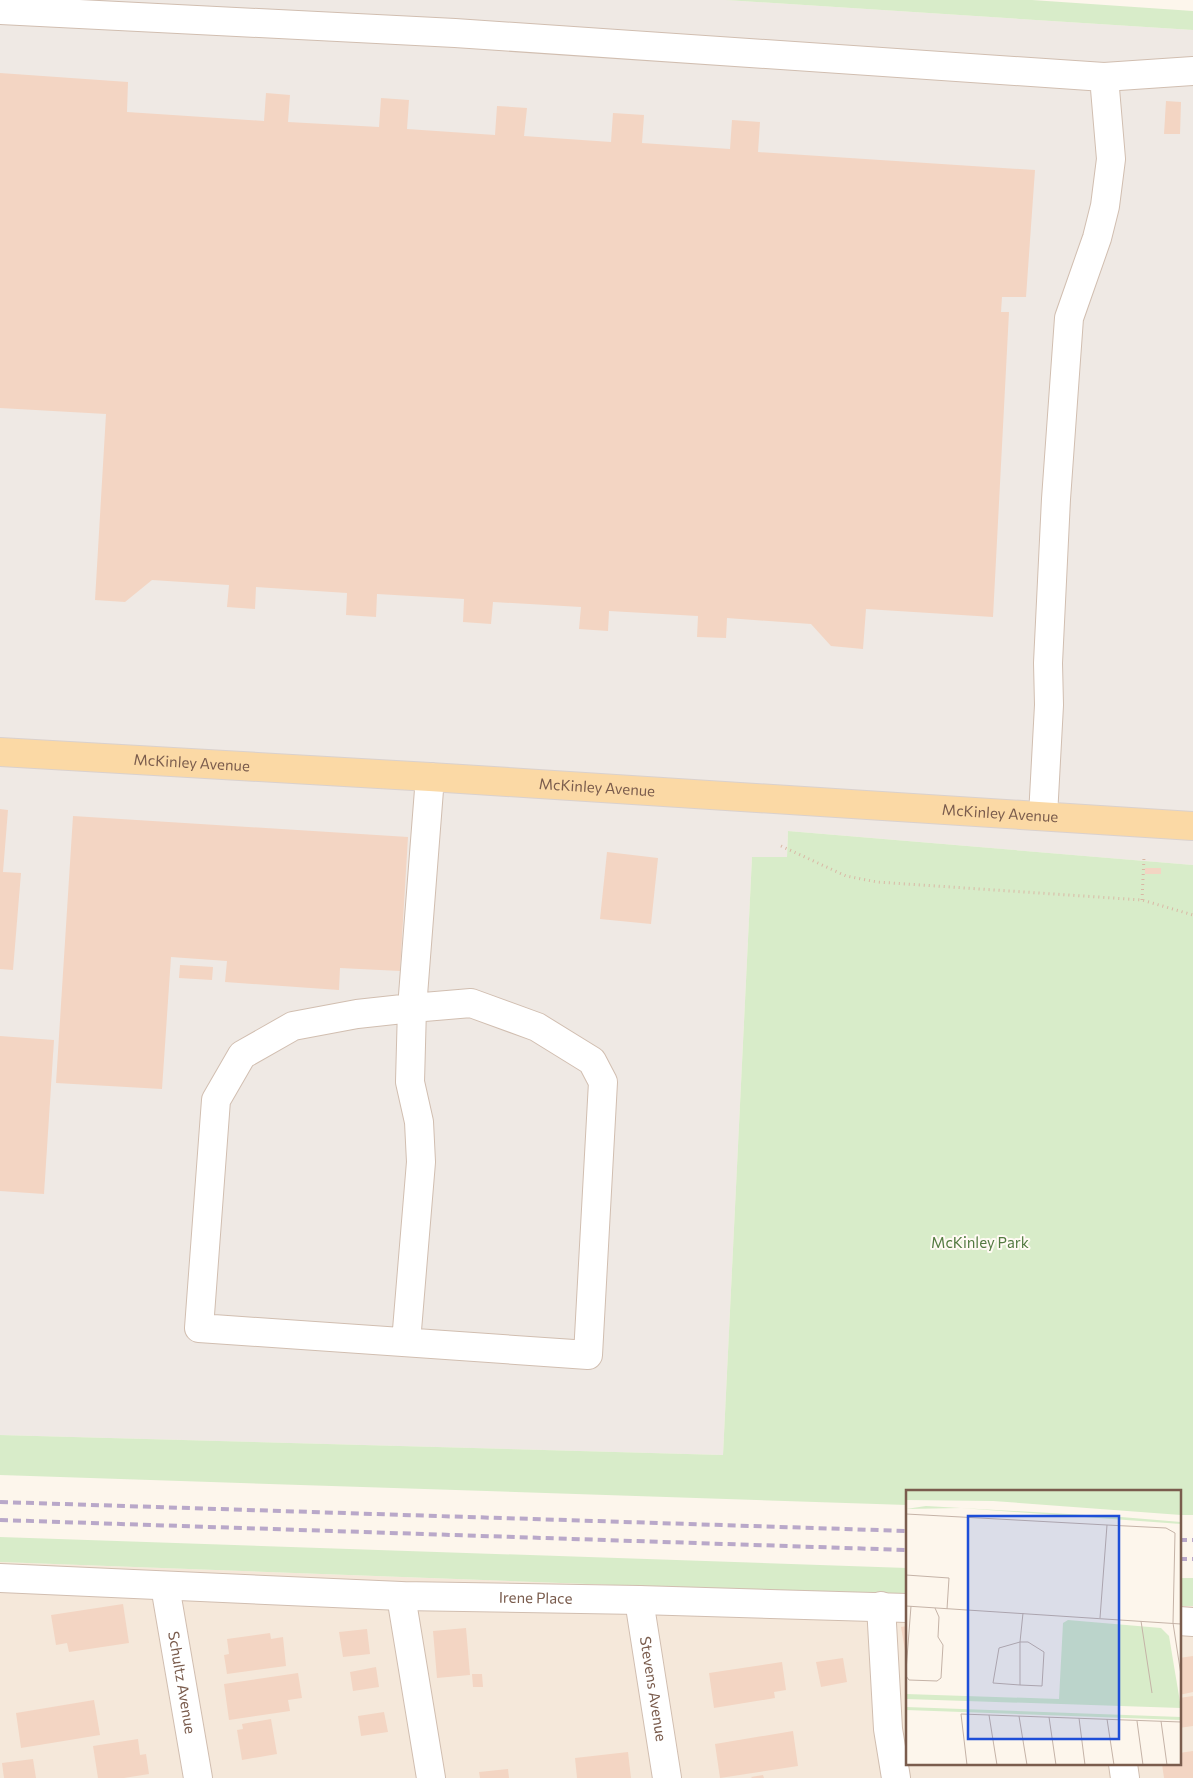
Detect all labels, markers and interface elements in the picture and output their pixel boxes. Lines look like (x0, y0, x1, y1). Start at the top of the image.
street label: McKinley Avenue (133, 750, 251, 775)
street label: McKinley Avenue (538, 774, 656, 799)
street label: McKinley Avenue (941, 800, 1059, 825)
park label: McKinley Park (931, 1233, 1029, 1251)
inset map (906, 1490, 1180, 1766)
street label: Irene Place (499, 1588, 573, 1607)
street label: Schultz Avenue (165, 1630, 200, 1735)
street label: Stevens Avenue (637, 1635, 671, 1743)

